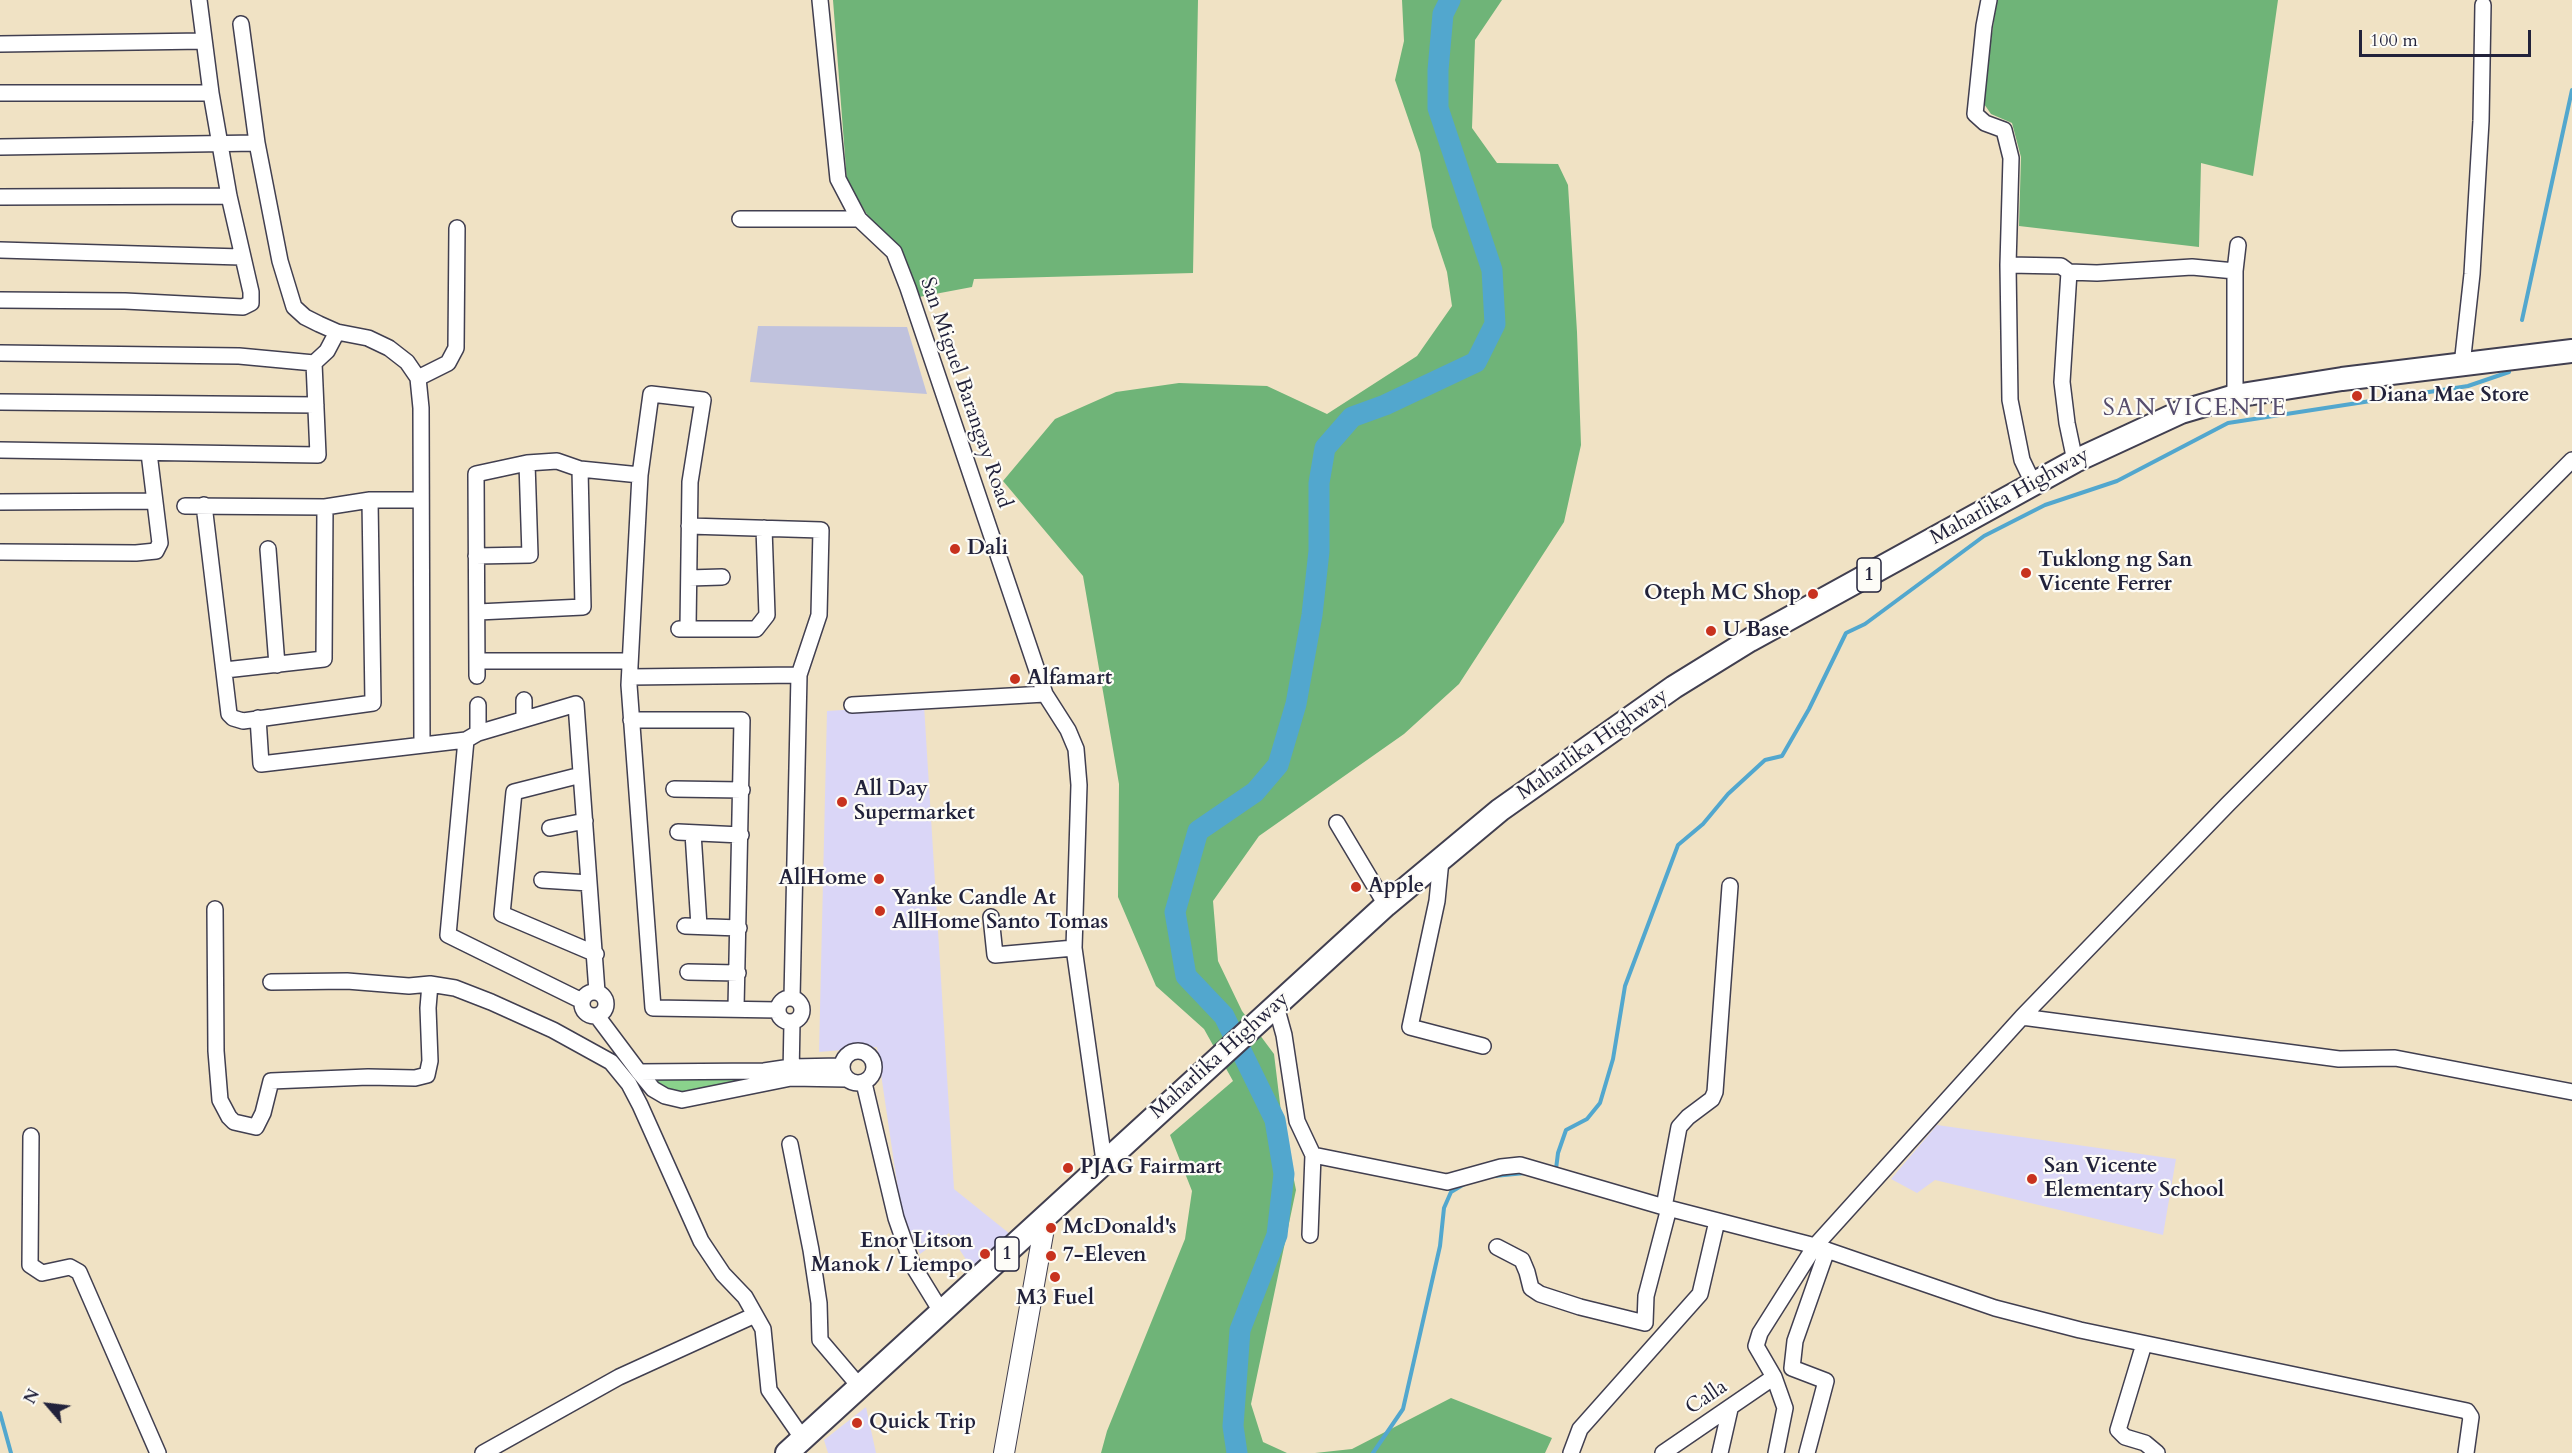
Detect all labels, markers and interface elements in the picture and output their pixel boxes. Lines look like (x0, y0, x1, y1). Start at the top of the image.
scale bar (2362, 18, 2534, 56)
text: 100 m (2370, 28, 2418, 53)
street label: San Miguel Barangay Road (914, 274, 1016, 512)
place label: Diana Mae Store (2369, 383, 2529, 409)
marker: Diana Mae Store (2350, 389, 2364, 403)
district label: SAN VICENTE (2103, 395, 2287, 423)
street label: Maharlika Highway (1926, 443, 2094, 551)
place label: Dali (967, 536, 1008, 562)
marker: Dali (948, 542, 962, 556)
place label: Tuklong ng San Vicente Ferrer (2038, 548, 2192, 598)
road number: 1 (1857, 558, 1881, 592)
marker: Tuklong ng San Vicente Ferrer (2019, 566, 2033, 580)
place label: Oteph MC Shop (1644, 581, 1801, 607)
marker: Oteph MC Shop (1806, 587, 1820, 601)
place label: U Base (1723, 618, 1790, 644)
marker: U Base (1704, 624, 1718, 638)
place label: Alfamart (1027, 666, 1112, 692)
marker: Alfamart (1008, 672, 1022, 686)
street label: Maharlika Highway (1513, 684, 1673, 806)
place label: All Day Supermarket (854, 777, 975, 827)
marker: All Day Supermarket (835, 795, 849, 809)
place label: AllHome (778, 866, 867, 892)
marker: AllHome (872, 872, 886, 886)
place label: Apple (1368, 874, 1424, 900)
marker: Apple (1349, 880, 1363, 894)
place label: Yanke Candle At AllHome Santo Tomas (892, 886, 1108, 936)
marker: Yanke Candle At AllHome Santo Tomas (873, 904, 887, 918)
street label: Maharlika Highway (1145, 987, 1295, 1125)
place label: San Vicente Elementary School (2044, 1154, 2224, 1204)
place label: PJAG Fairmart (1080, 1155, 1222, 1181)
marker: PJAG Fairmart (1061, 1161, 1075, 1175)
marker: San Vicente Elementary School (2025, 1172, 2039, 1186)
place label: McDonald's (1063, 1215, 1177, 1241)
marker: McDonald's (1044, 1221, 1058, 1235)
place label: Enor Litson Manok / Liempo (811, 1229, 973, 1279)
road number: 1 (995, 1237, 1019, 1271)
place label: 7-Eleven (1063, 1243, 1147, 1269)
marker: Enor Litson Manok / Liempo (978, 1247, 992, 1261)
marker: 7-Eleven (1044, 1249, 1058, 1263)
marker: M3 Fuel (1048, 1270, 1062, 1284)
place label: M3 Fuel (1016, 1286, 1094, 1312)
north arrow (18, 1375, 78, 1435)
street label: Calla (1681, 1375, 1733, 1421)
text: N (19, 1385, 45, 1408)
place label: Quick Trip (869, 1410, 976, 1436)
marker: Quick Trip (850, 1416, 864, 1430)

